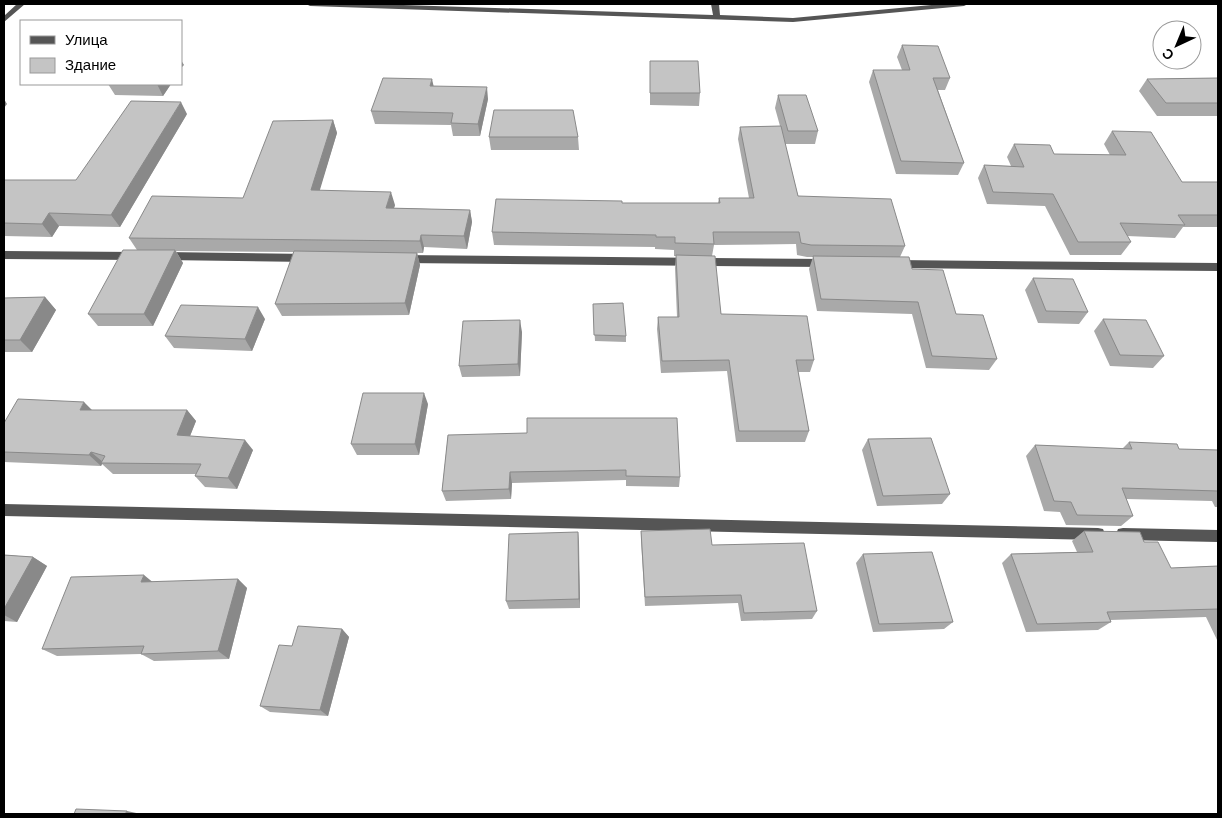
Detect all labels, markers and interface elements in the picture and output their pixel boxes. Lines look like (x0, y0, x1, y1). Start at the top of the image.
legend (20, 20, 182, 85)
north arrow (1152, 20, 1202, 70)
text: Улица (65, 30, 108, 48)
text: С (1158, 45, 1177, 64)
text: Здание (65, 55, 116, 73)

